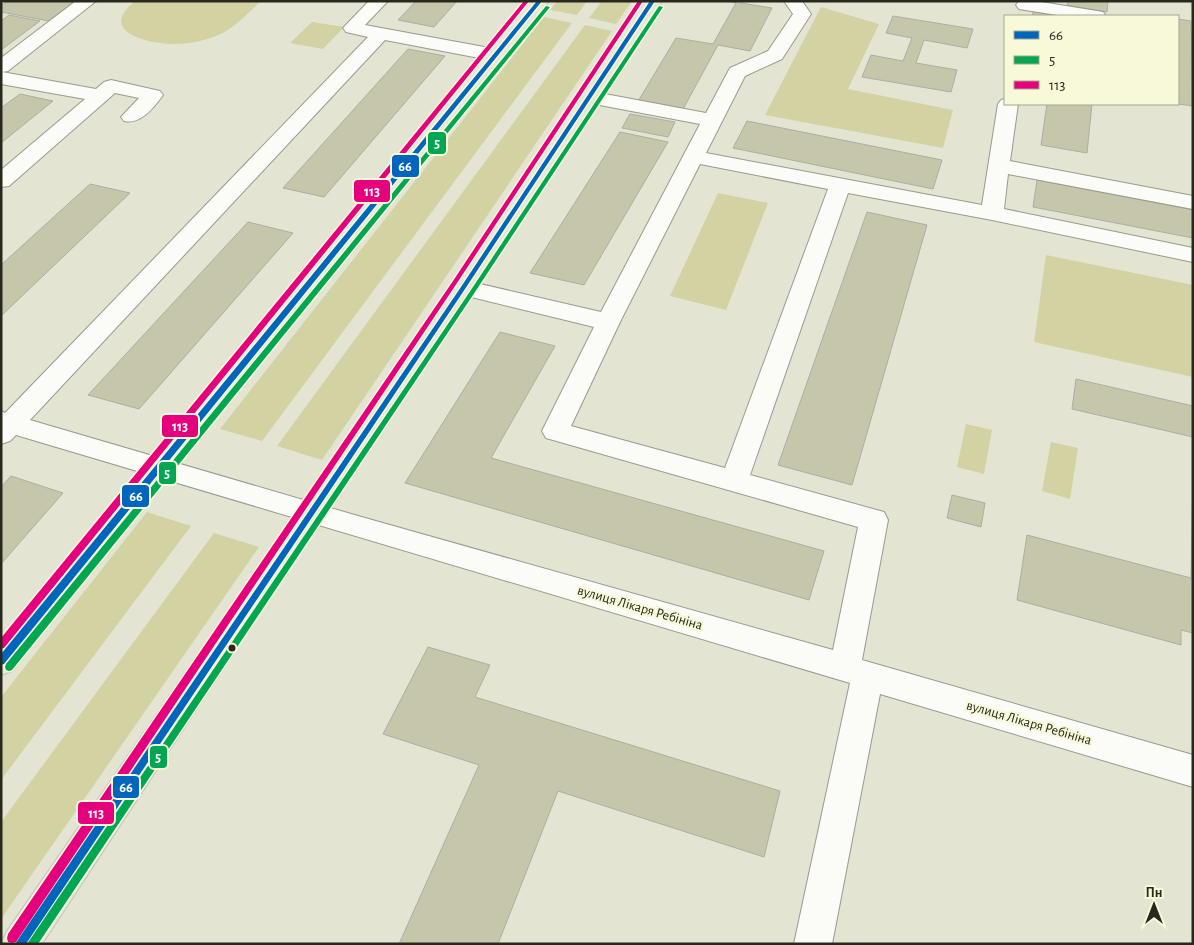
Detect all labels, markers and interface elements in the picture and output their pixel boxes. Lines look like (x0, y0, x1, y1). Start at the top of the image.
legend (1004, 15, 1179, 105)
text: 66 (1049, 28, 1063, 43)
text: 5 (1049, 53, 1055, 68)
text: 113 (1049, 78, 1066, 93)
line badge: 5 (427, 131, 447, 155)
text: 5 (434, 137, 440, 151)
line badge: 66 (391, 154, 420, 178)
text: 66 (398, 160, 412, 174)
line badge: 113 (353, 179, 391, 203)
text: 113 (364, 185, 380, 199)
line badge: 113 (161, 414, 199, 438)
text: 113 (172, 420, 188, 434)
line badge: 5 (158, 461, 177, 485)
text: 5 (164, 467, 170, 481)
line badge: 66 (121, 484, 150, 508)
text: 66 (129, 490, 143, 504)
street label: вулиця Лікаря Ребініна (576, 583, 705, 633)
unlabelled marker (227, 643, 237, 653)
street label: вулиця Лікаря Ребініна (965, 698, 1094, 748)
line badge: 5 (149, 745, 168, 769)
text: 5 (155, 751, 161, 765)
line badge: 66 (112, 775, 140, 799)
text: 66 (119, 781, 133, 795)
line badge: 113 (77, 801, 115, 825)
text: 113 (88, 807, 104, 821)
north arrow (1129, 880, 1179, 930)
text: Пн (1145, 886, 1163, 900)

